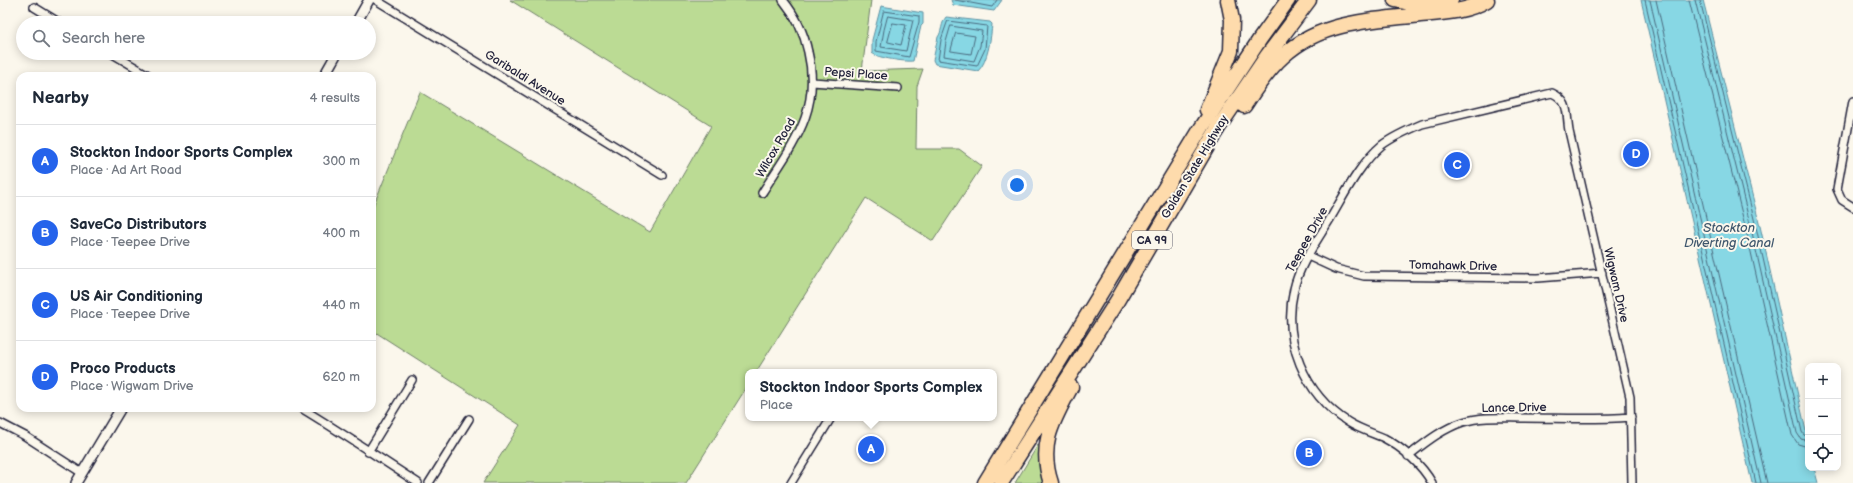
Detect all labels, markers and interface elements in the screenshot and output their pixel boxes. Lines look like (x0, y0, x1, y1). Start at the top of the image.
search box (16, 16, 376, 60)
icon: search (30, 27, 52, 49)
text: Search here (62, 29, 145, 48)
street label: Garibaldi Avenue (482, 47, 568, 109)
street label: Pepsi Place (824, 64, 888, 84)
text: Nearby (32, 88, 89, 108)
text: 4 results (310, 90, 360, 106)
street label: Golden State Highway (1158, 112, 1232, 222)
street label: Wilcox Road (753, 115, 799, 181)
pin: D (1623, 139, 1649, 169)
text: Stockton Indoor Sports Complex (70, 143, 292, 162)
pin: C (1444, 150, 1470, 180)
text: A (41, 153, 49, 169)
text: 300 m (322, 153, 360, 169)
text: Place · Ad Art Road (70, 162, 182, 178)
your location (1007, 175, 1027, 195)
street label: Teepee Drive (1283, 205, 1331, 275)
text: SaveCo Distributors (70, 215, 207, 234)
water label: Stockton Diverting Canal (1684, 220, 1775, 251)
text: B (40, 225, 50, 241)
text: 400 m (323, 225, 360, 241)
road number: CA 99 (1132, 231, 1172, 249)
text: Place · Teepee Drive (70, 234, 190, 250)
street label: Wigwam Drive (1600, 246, 1632, 324)
street label: Tomahawk Drive (1409, 258, 1497, 274)
text: US Air Conditioning (70, 287, 203, 306)
text: C (40, 297, 50, 313)
text: 440 m (322, 297, 360, 313)
text: Place · Teepee Drive (70, 306, 190, 322)
text: Proco Products (70, 359, 176, 378)
map controls (1805, 363, 1841, 471)
button: + (1805, 363, 1841, 399)
text: D (40, 369, 50, 385)
text: 620 m (322, 369, 360, 385)
popup (745, 369, 997, 421)
text: Place · Wigwam Drive (70, 378, 194, 394)
text: Stockton Indoor Sports Complex (760, 378, 982, 397)
text: Place (760, 397, 793, 413)
button: − (1805, 399, 1841, 435)
street label: Lance Drive (1481, 400, 1547, 416)
pin: A (858, 434, 884, 464)
button: locate (1805, 435, 1841, 471)
pin: B (1296, 438, 1322, 468)

